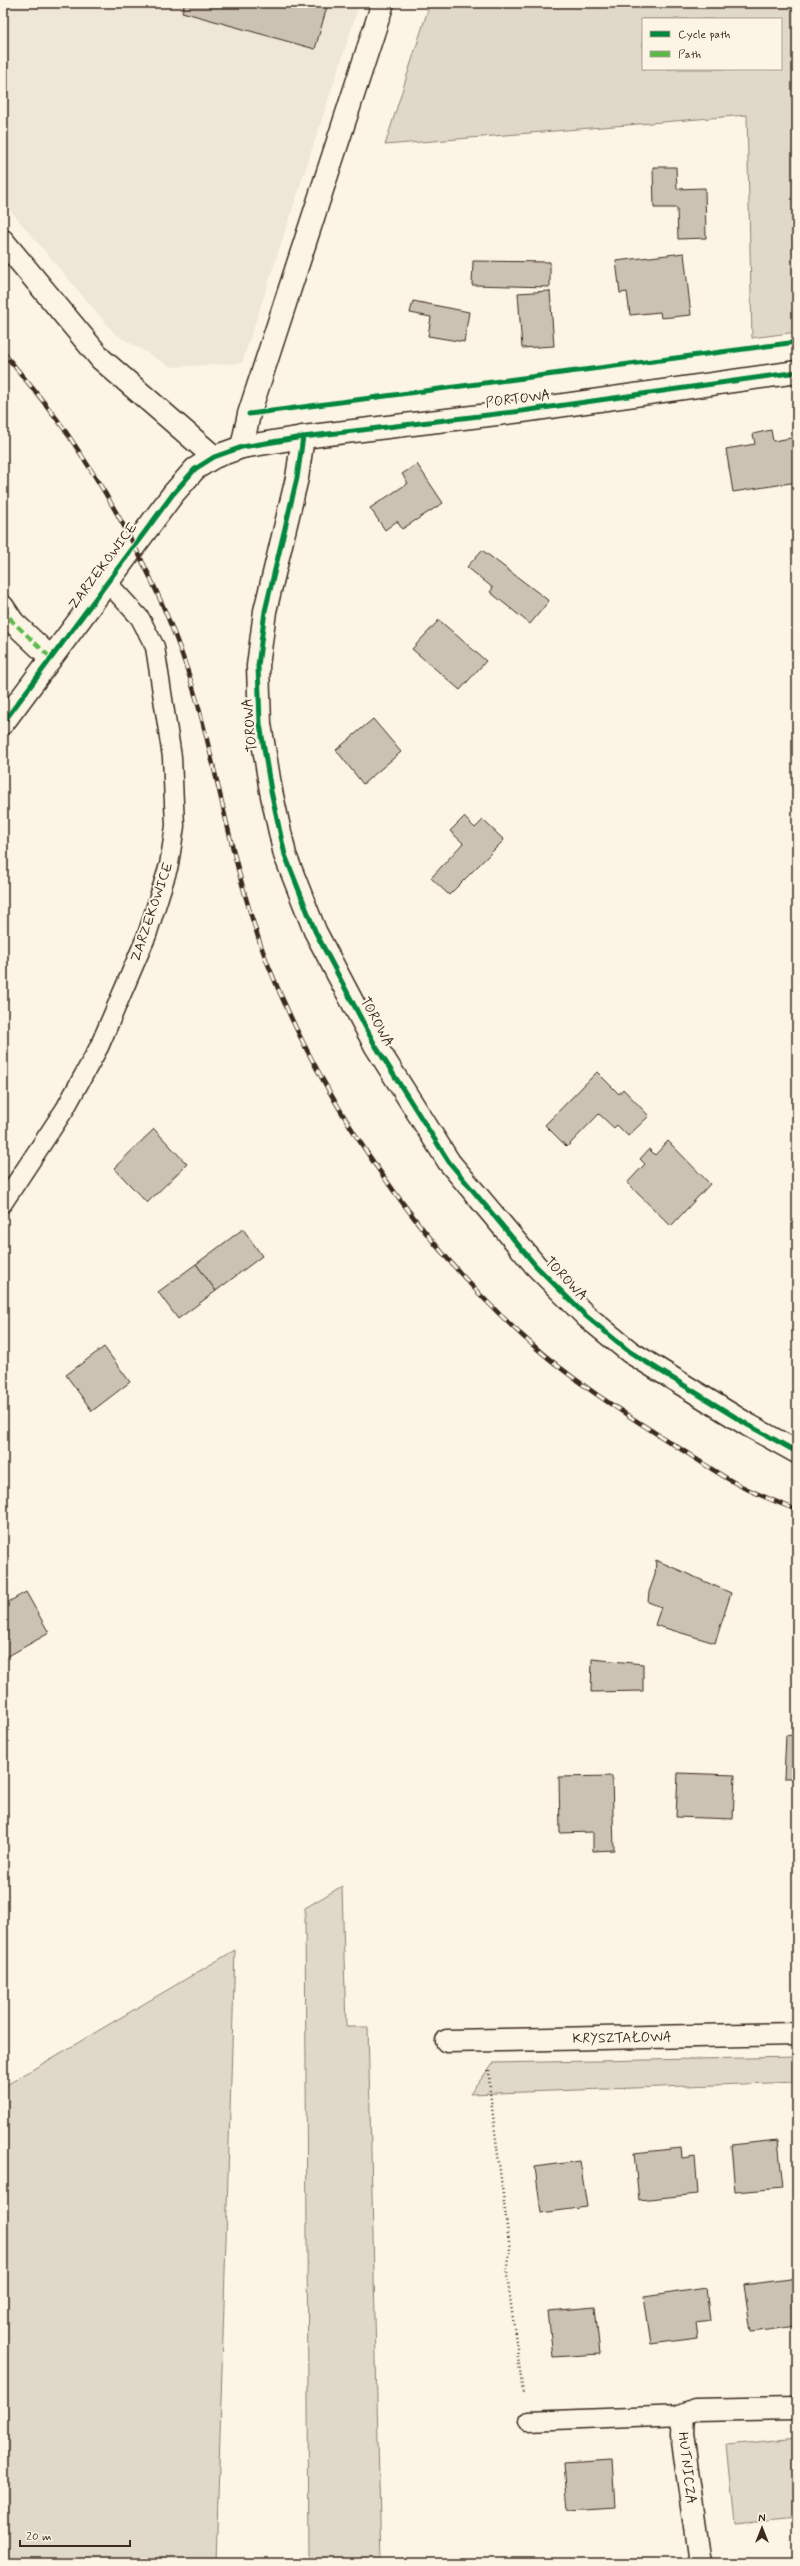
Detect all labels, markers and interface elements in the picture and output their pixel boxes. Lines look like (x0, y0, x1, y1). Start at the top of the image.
legend (642, 18, 782, 70)
text: Cycle path (678, 27, 730, 43)
text: Path (678, 47, 701, 63)
street label: PORTOWA (485, 386, 551, 412)
street label: ZARZEKOWICE (65, 519, 142, 613)
street label: TOROWA (238, 697, 262, 753)
street label: ZARZEKOWICE (127, 860, 177, 964)
street label: TOROWA (356, 994, 398, 1050)
street label: TOROWA (541, 1253, 591, 1305)
street label: KRYSZTAŁOWA (572, 2028, 672, 2048)
street label: HUTNICZA (674, 2431, 700, 2505)
north arrow (742, 2508, 782, 2548)
text: N (758, 2512, 766, 2526)
scale bar (20, 2522, 130, 2548)
text: 20 m (26, 2529, 52, 2545)

